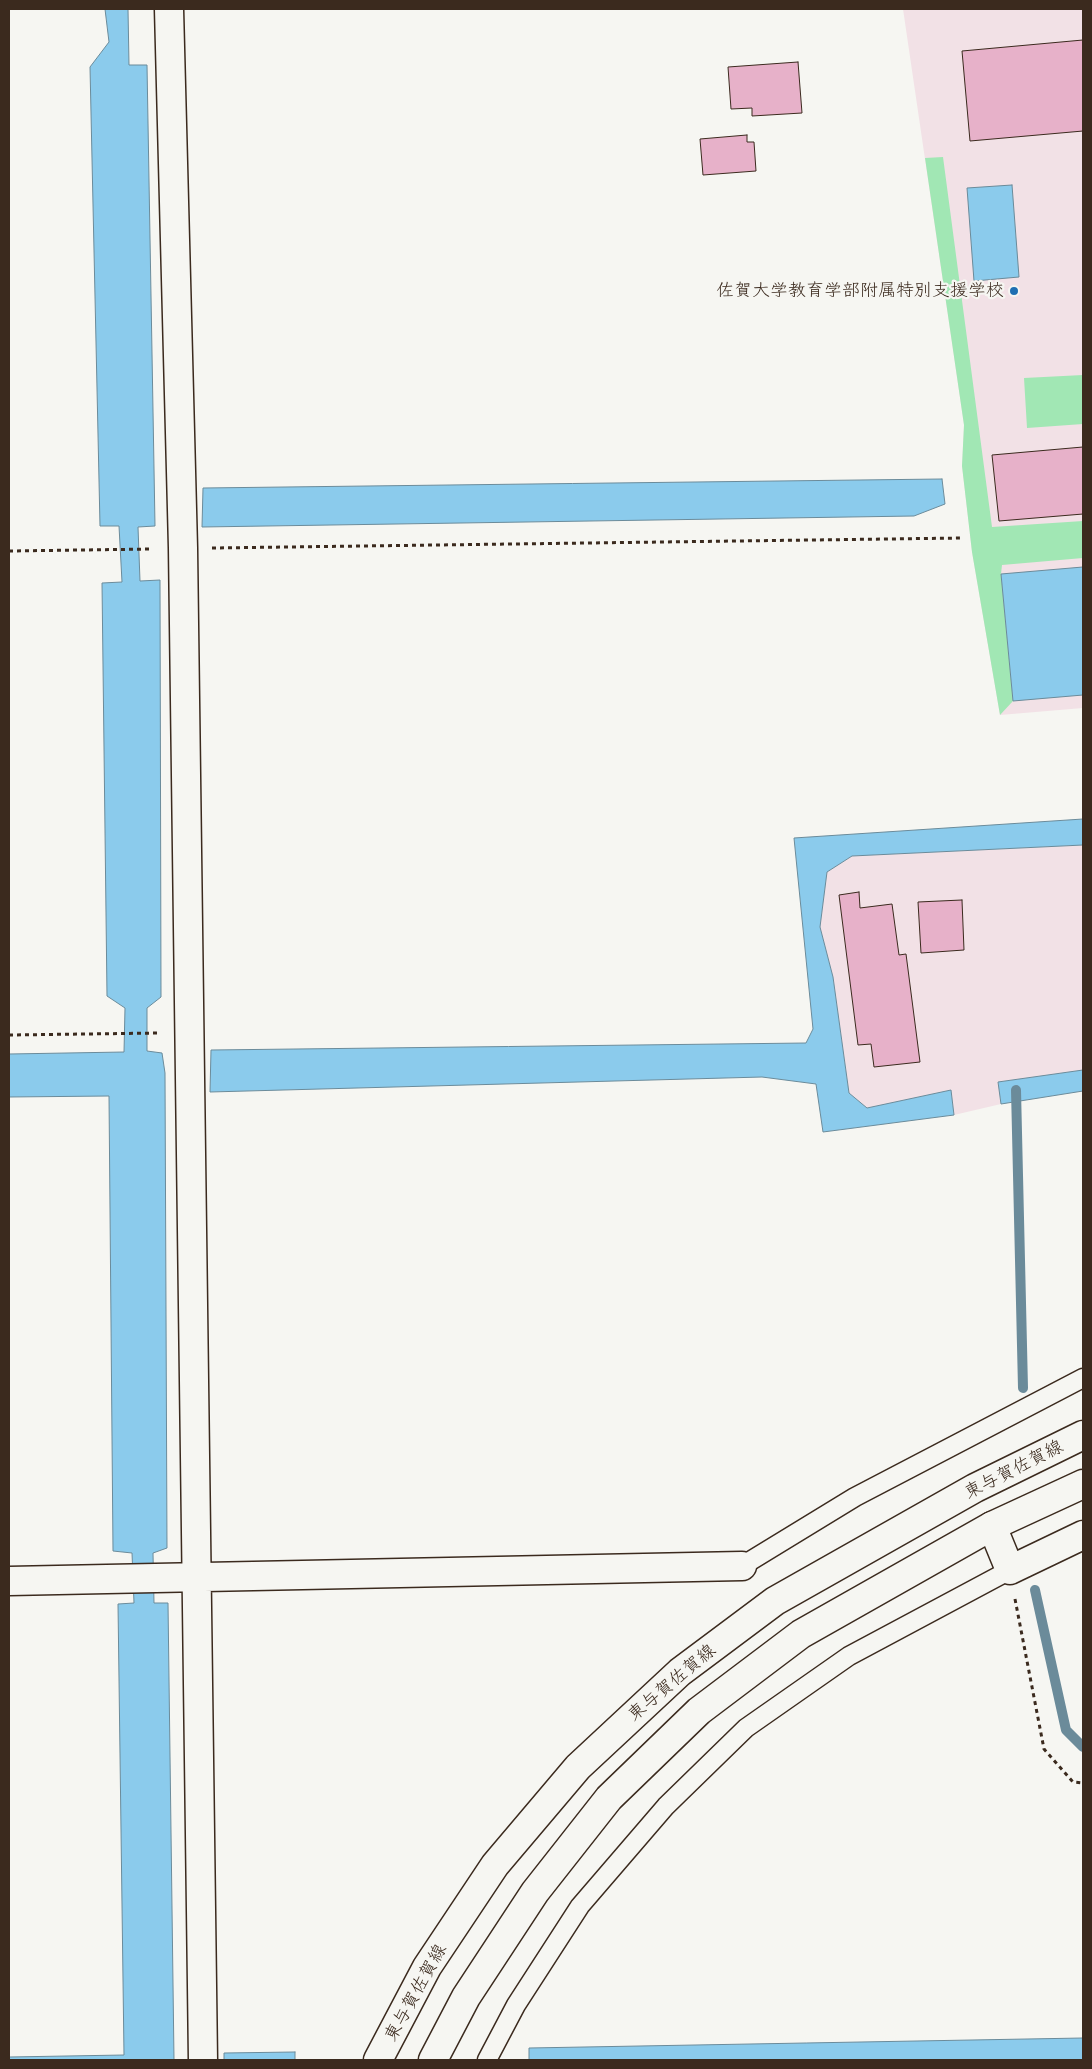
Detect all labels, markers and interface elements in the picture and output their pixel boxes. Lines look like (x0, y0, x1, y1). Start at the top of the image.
place label: 佐賀大学教育学部附属特別支援学校 (716, 280, 1004, 302)
marker: 佐賀大学教育学部附属特別支援学校 (1008, 285, 1020, 297)
street label: 東与賀佐賀線 (961, 1436, 1067, 1504)
street label: 東与賀佐賀線 (624, 1640, 720, 1726)
street label: 東与賀佐賀線 (380, 1941, 452, 2045)

